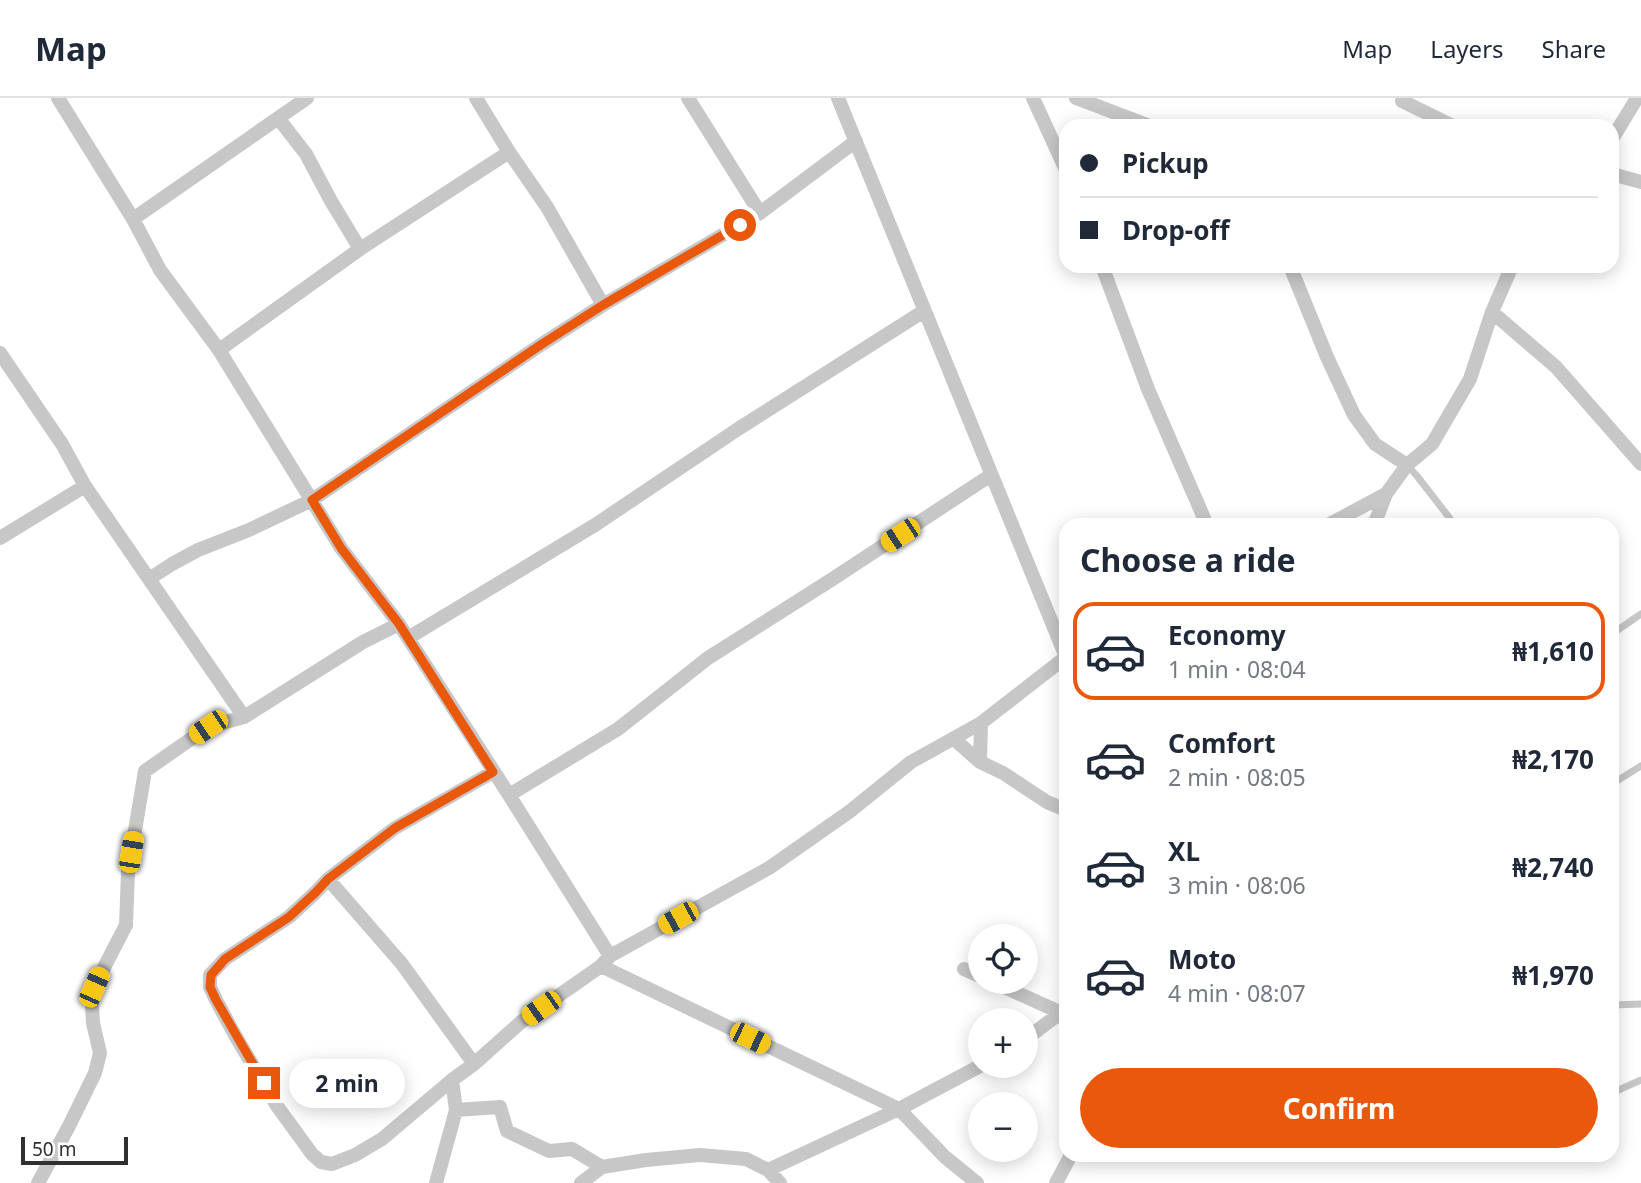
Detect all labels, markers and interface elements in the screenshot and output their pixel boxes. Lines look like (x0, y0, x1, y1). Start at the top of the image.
text: Map (35, 26, 107, 71)
text: Map (1342, 32, 1392, 65)
text: Layers (1430, 32, 1504, 65)
text: Share (1542, 32, 1606, 65)
text: Pickup (1122, 145, 1209, 181)
route start (724, 209, 756, 241)
text: Drop-off (1122, 212, 1229, 248)
car (877, 515, 924, 555)
text: Choose a ride (1080, 538, 1296, 581)
text: Economy (1168, 617, 1286, 653)
icon: car (1084, 620, 1147, 683)
text: ₦1,610 (1512, 633, 1594, 669)
text: 1 min · 08:04 (1168, 653, 1306, 685)
car (185, 707, 232, 747)
text: Comfort (1168, 725, 1276, 761)
icon: car (1084, 728, 1147, 791)
text: ₦2,170 (1512, 741, 1594, 777)
text: 2 min · 08:05 (1168, 761, 1306, 793)
car (118, 830, 145, 874)
text: XL (1168, 833, 1200, 869)
icon: car (1084, 836, 1147, 899)
text: ₦2,740 (1512, 849, 1594, 885)
text: 3 min · 08:06 (1168, 869, 1306, 901)
car (655, 899, 702, 937)
map controls (968, 924, 1038, 1162)
button: locate (968, 924, 1038, 994)
text: Moto (1168, 941, 1236, 977)
icon: car (1084, 944, 1147, 1007)
text: ₦1,970 (1512, 957, 1594, 993)
car (76, 964, 113, 1010)
text: 4 min · 08:07 (1168, 977, 1306, 1009)
car (518, 987, 565, 1029)
button: + (968, 1008, 1038, 1078)
car (727, 1019, 774, 1057)
callout: 2 min (288, 1058, 404, 1108)
route end (248, 1067, 280, 1099)
text: 2 min (315, 1067, 379, 1099)
button: Confirm (1080, 1068, 1598, 1148)
button: − (968, 1092, 1038, 1162)
scale bar (21, 1134, 128, 1166)
text: 50 m (32, 1136, 76, 1162)

